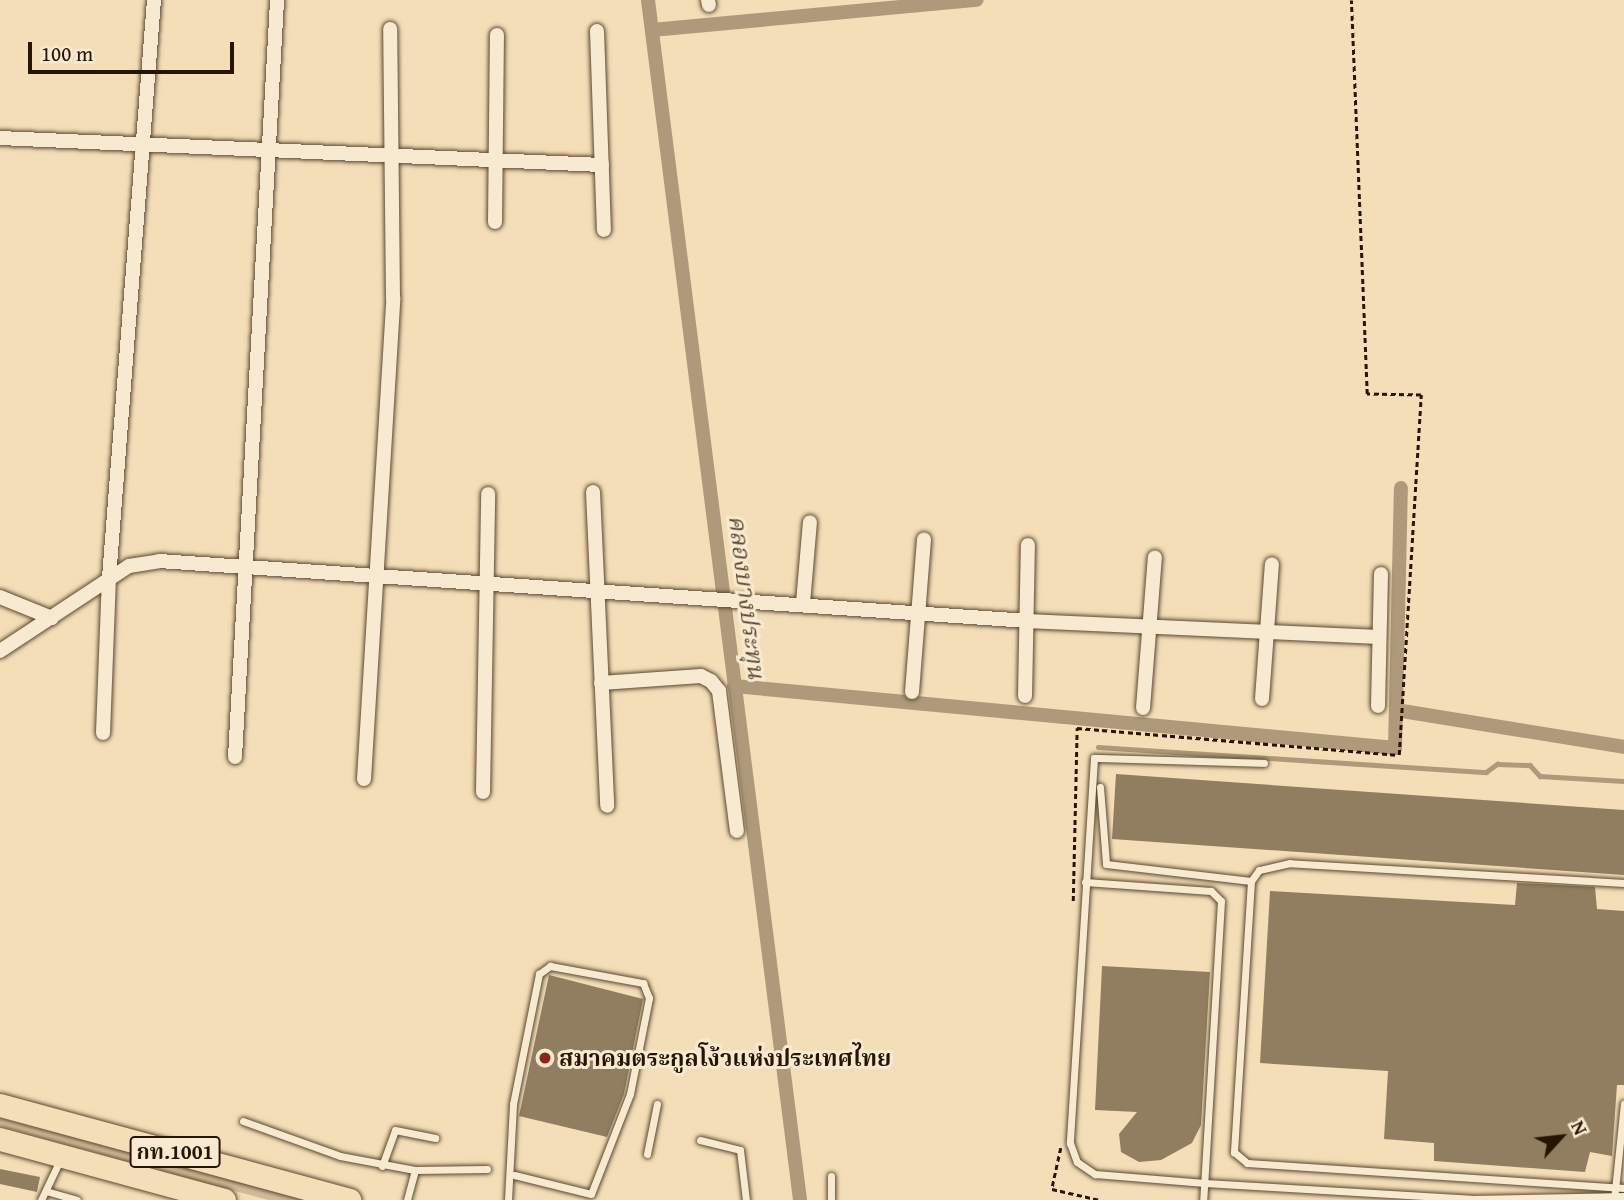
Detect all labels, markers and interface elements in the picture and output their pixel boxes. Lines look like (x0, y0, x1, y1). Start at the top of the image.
scale bar (32, 28, 238, 72)
text: 100 m (41, 38, 93, 69)
water label: คลองบางประทุน (723, 514, 771, 680)
place label: สมาคมตระกูลโง้วแห่งประเทศไทย (559, 1044, 891, 1072)
marker: สมาคมตระกูลโง้วแห่งประเทศไทย (537, 1050, 553, 1066)
north arrow (1526, 1102, 1596, 1172)
text: N (1564, 1115, 1595, 1139)
road number: กท.1001 (130, 1134, 220, 1170)

